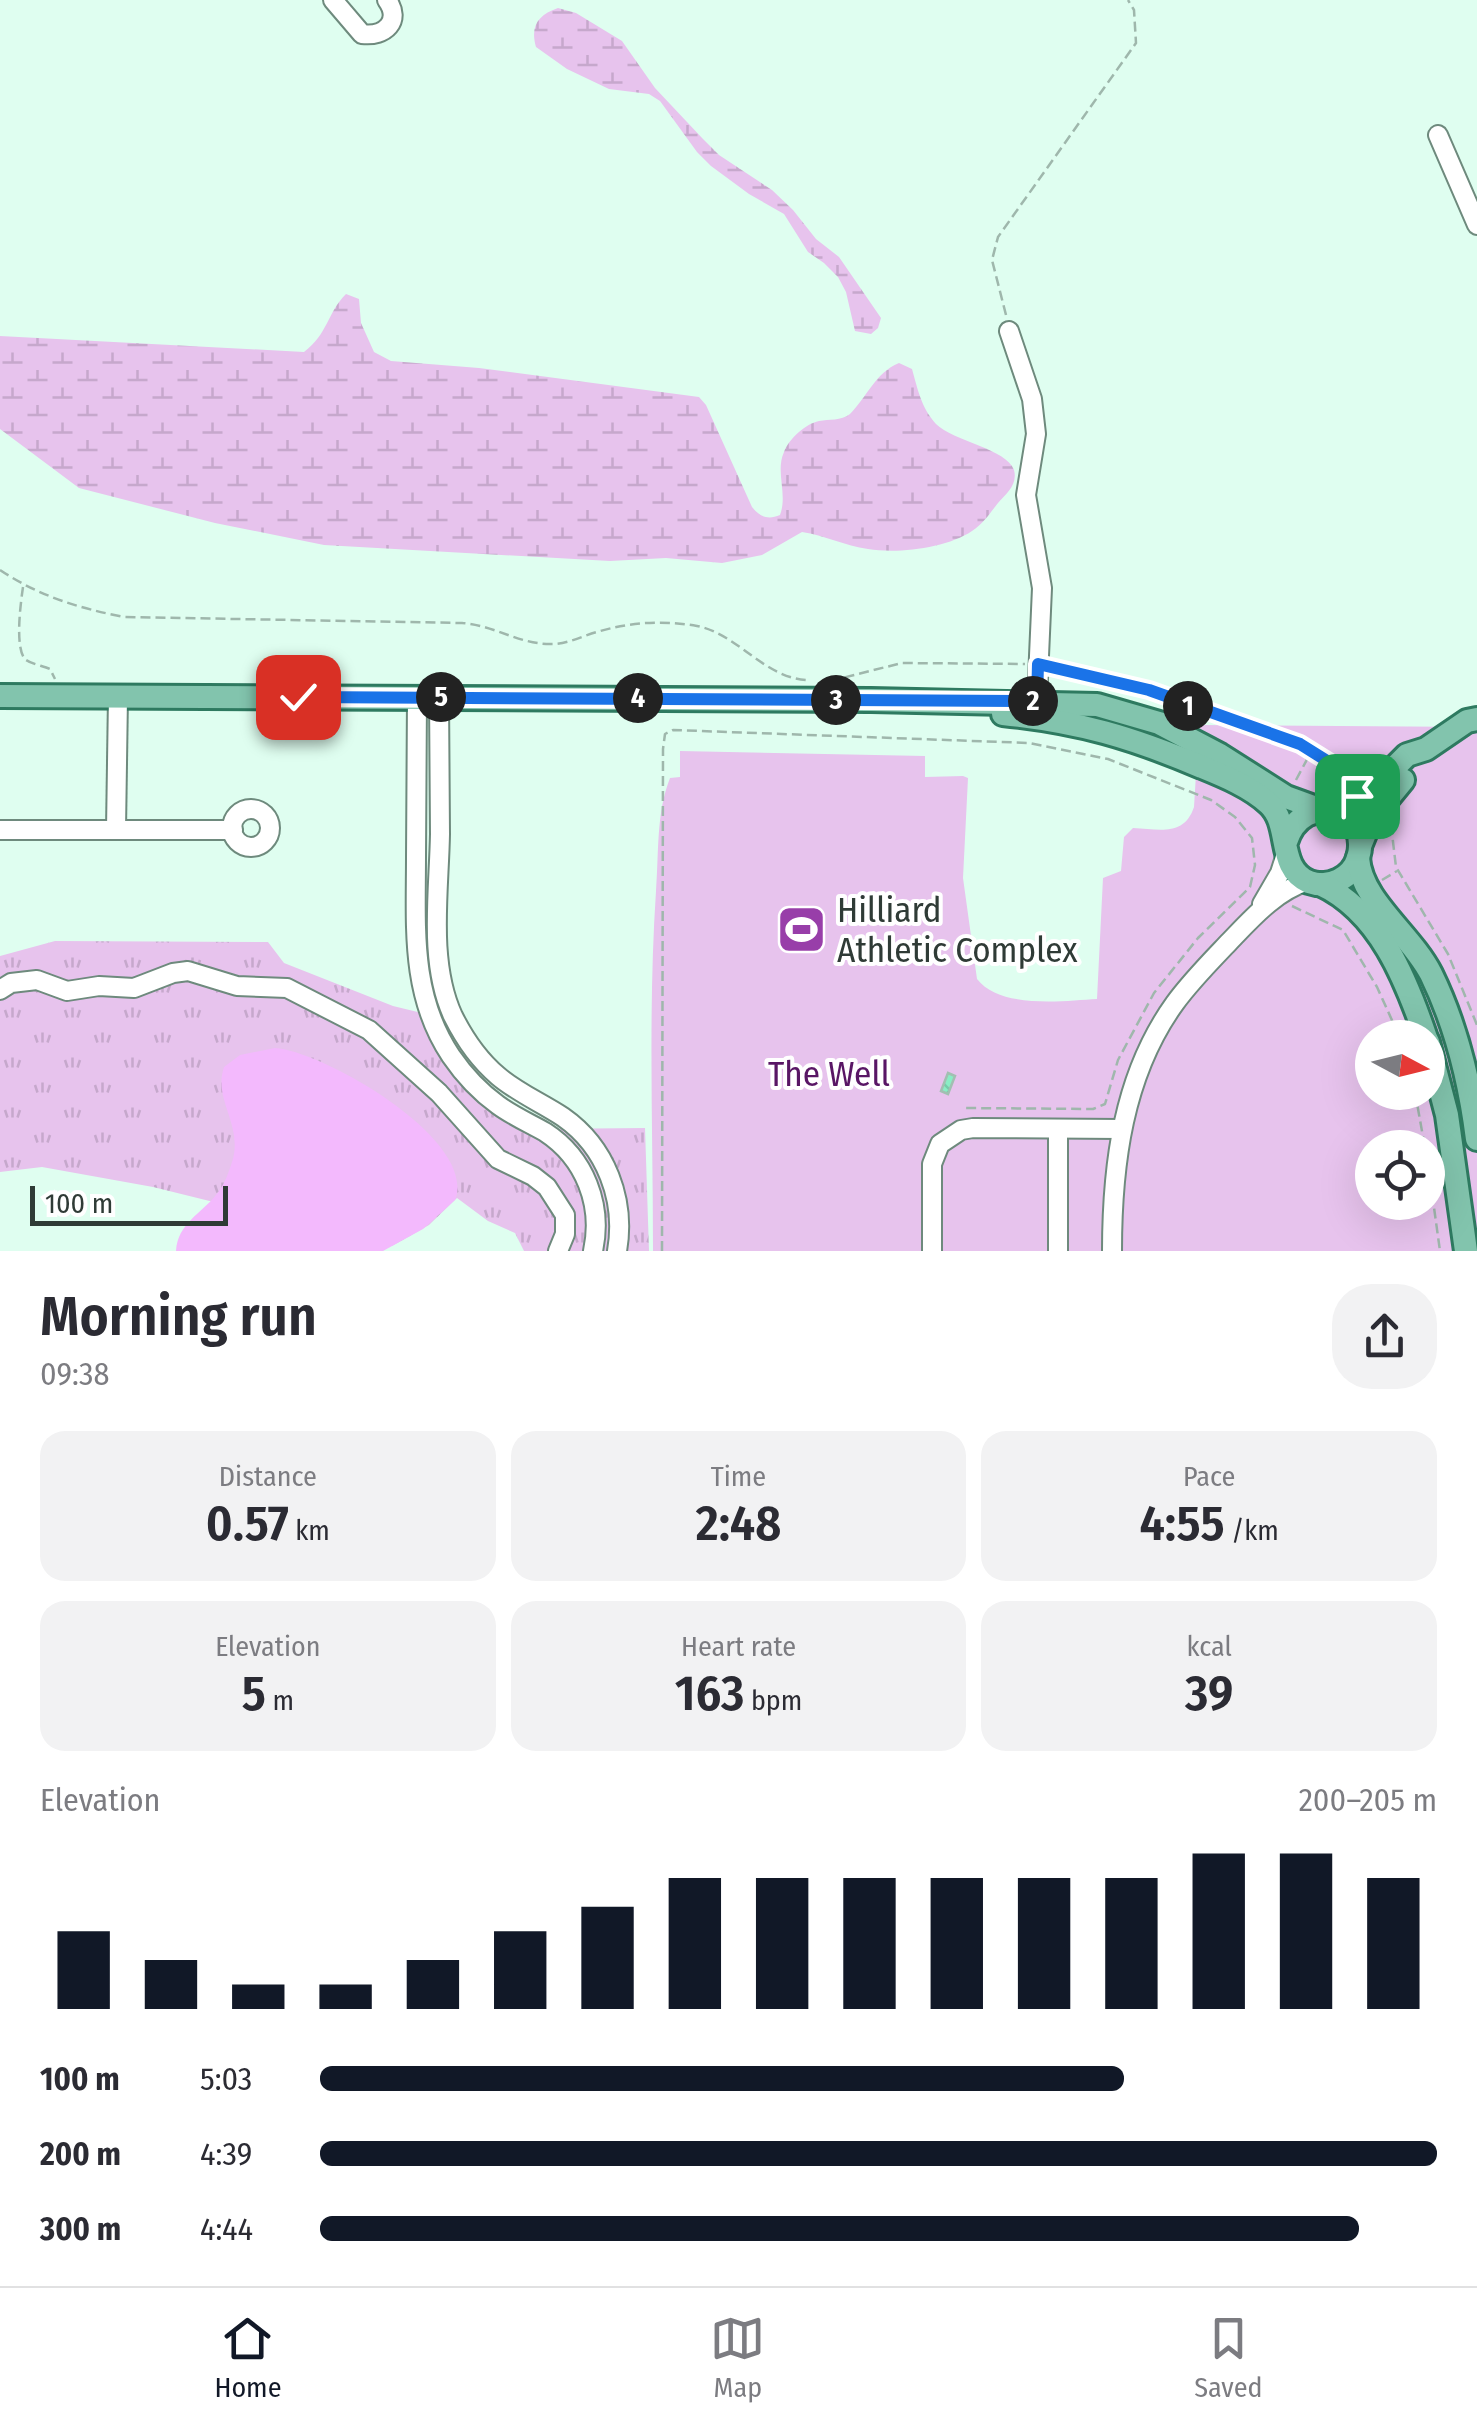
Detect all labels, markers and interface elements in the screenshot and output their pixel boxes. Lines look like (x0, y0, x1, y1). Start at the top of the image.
pin (256, 655, 341, 740)
icon: check (271, 670, 326, 725)
pin: 5 (416, 672, 466, 722)
pin: 4 (613, 673, 663, 723)
pin: 3 (811, 675, 861, 725)
pin: 2 (1008, 676, 1058, 726)
text: 5 (434, 680, 448, 713)
text: 4 (631, 681, 645, 714)
pin: 1 (1163, 681, 1213, 731)
text: 3 (829, 683, 843, 716)
text: 2 (1027, 684, 1039, 717)
text: 1 (1182, 689, 1194, 722)
pin (1315, 754, 1400, 839)
icon: arrive (1330, 769, 1385, 824)
place label: Hilliard Athletic Complex (837, 889, 1078, 971)
sports icon: Hilliard Athletic Complex (776, 904, 828, 956)
north arrow (1355, 1020, 1445, 1110)
map controls (1355, 1020, 1445, 1220)
park label: The Well (768, 1053, 890, 1095)
button: locate (1355, 1130, 1445, 1220)
scale bar (30, 1181, 228, 1226)
text: 100 m (45, 1187, 113, 1220)
text: Morning run (40, 1284, 317, 1350)
button: share (1332, 1284, 1437, 1389)
text: 09:38 (40, 1355, 109, 1393)
text: Distance (219, 1460, 317, 1493)
text: Time (711, 1460, 766, 1493)
text: Pace (1183, 1460, 1235, 1493)
text: 0.57 (206, 1493, 289, 1553)
text: 2:48 (696, 1493, 781, 1553)
text: 4:55 (1139, 1493, 1225, 1553)
text: km (289, 1514, 330, 1547)
text: /km (1225, 1514, 1279, 1547)
text: Elevation (215, 1630, 321, 1663)
text: Heart rate (681, 1630, 796, 1663)
text: kcal (1186, 1630, 1232, 1663)
text: 5 (242, 1663, 266, 1723)
text: 163 (675, 1663, 744, 1723)
text: 39 (1185, 1663, 1233, 1723)
text: m (266, 1684, 294, 1717)
text: bpm (744, 1684, 802, 1717)
text: Elevation (40, 1781, 160, 1819)
text: 200–205 m (1299, 1781, 1437, 1819)
text: 100 m (40, 2060, 120, 2098)
text: 5:03 (200, 2060, 252, 2098)
text: 200 m (40, 2135, 121, 2173)
text: 4:39 (200, 2135, 252, 2173)
text: 300 m (40, 2210, 121, 2248)
text: 4:44 (200, 2210, 253, 2248)
tab: Home (214, 2311, 281, 2404)
tab: Map (710, 2311, 765, 2404)
tab: Saved (1194, 2311, 1263, 2404)

